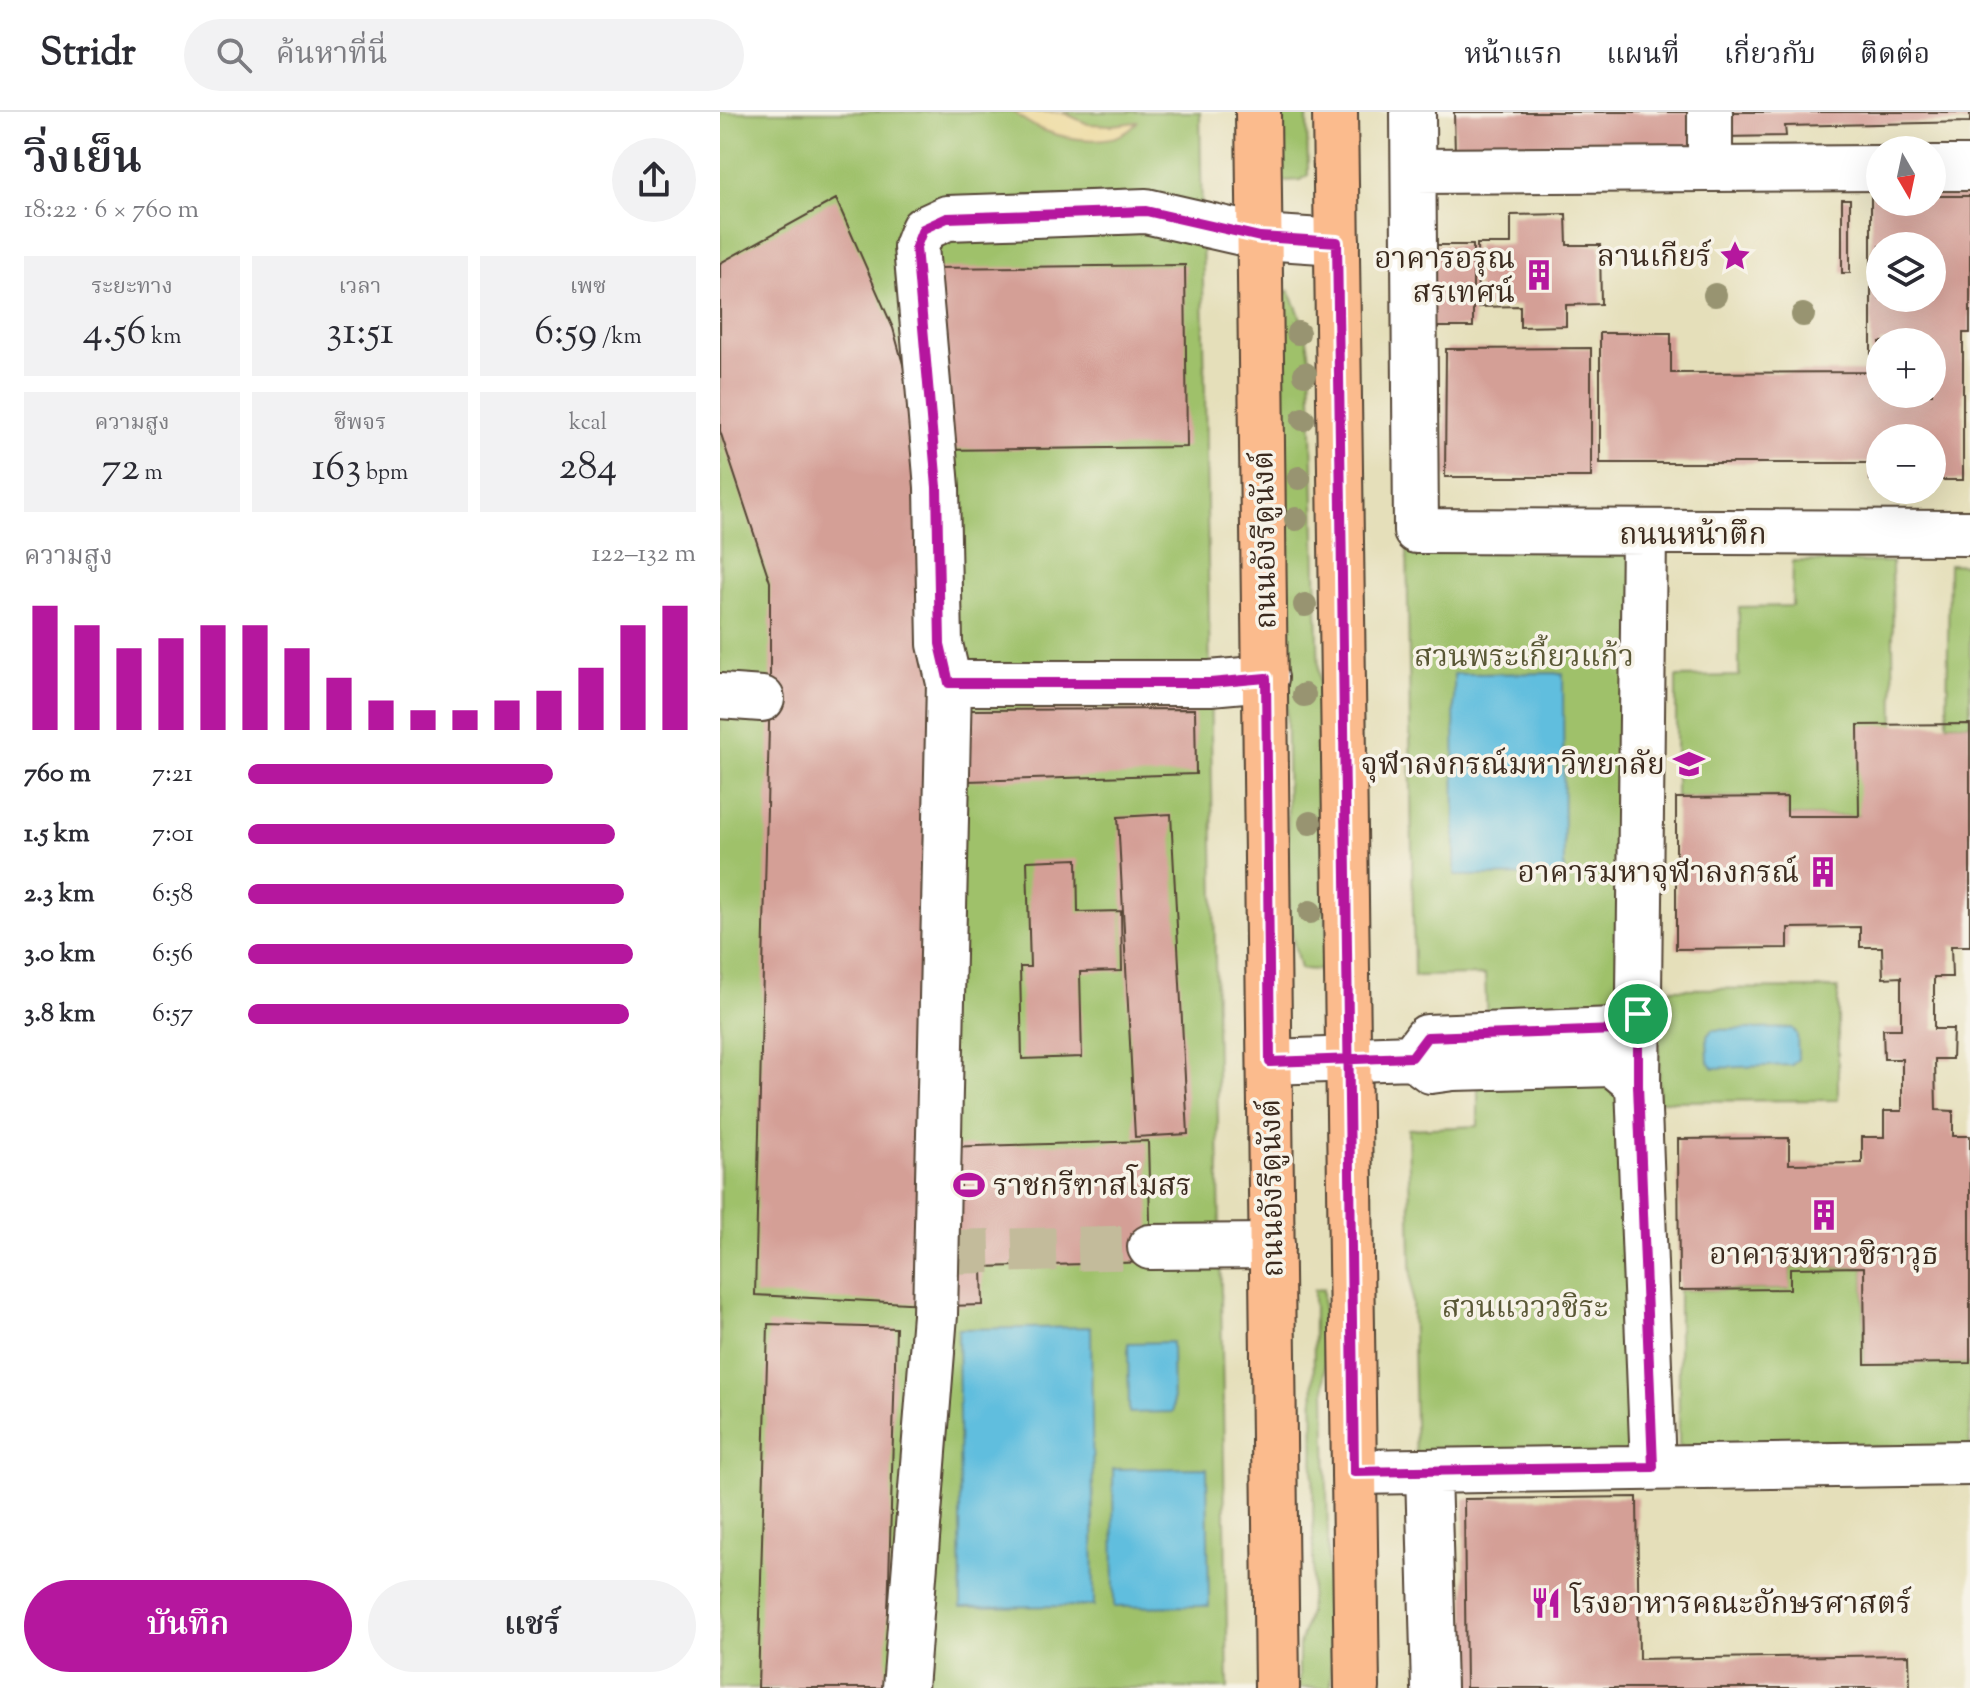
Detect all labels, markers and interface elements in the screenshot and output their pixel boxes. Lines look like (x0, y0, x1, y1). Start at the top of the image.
search box (184, 19, 744, 91)
text: Stridr (40, 28, 136, 82)
icon: search (212, 33, 256, 77)
text: ค้นหาที่นี่ (276, 34, 388, 77)
text: หน้าแรก (1464, 36, 1562, 76)
text: แผนที่ (1606, 36, 1680, 76)
text: เกี่ยวกับ (1724, 36, 1816, 76)
text: ติดต่อ (1860, 36, 1930, 76)
text: วิ่งเย็น (24, 130, 142, 193)
north arrow (1866, 136, 1946, 216)
map controls (1866, 136, 1946, 504)
button: share (612, 138, 696, 222)
text: 18:22 · 6 × 760 m (24, 192, 199, 229)
button: layers (1866, 232, 1946, 312)
place label: ลานเกียร์ (1597, 237, 1712, 280)
place label: อาคารอรุณ สรเทศน์ (1374, 239, 1515, 316)
place icon: ลานเกียร์ (1718, 239, 1752, 273)
building icon: อาคารอรุณ สรเทศน์ (1522, 258, 1556, 292)
text: ระยะทาง (91, 272, 173, 304)
text: เวลา (339, 272, 381, 304)
text: เพซ (570, 272, 606, 304)
text: 4.56 (83, 305, 146, 362)
text: 31:51 (326, 305, 394, 362)
text: 6:59 (534, 305, 597, 362)
text: km (146, 322, 181, 354)
text: /km (597, 322, 642, 354)
button: + (1866, 328, 1946, 408)
text: ความสูง (95, 408, 170, 440)
text: ชีพจร (334, 408, 386, 440)
text: kcal (569, 408, 607, 440)
button: − (1866, 424, 1946, 504)
text: 284 (559, 440, 617, 497)
text: 72 (101, 441, 140, 498)
text: 163 (312, 441, 361, 498)
street label: ถนนอังรีดูนังต์ (1243, 450, 1290, 630)
text: m (140, 458, 163, 490)
text: bpm (361, 458, 408, 490)
street label: ถนนหน้าตึก (1619, 515, 1767, 558)
text: 122–132 m (592, 536, 696, 573)
text: ความสูง (24, 539, 113, 576)
park label: สวนพระเกี้ยวแก้ว (1414, 634, 1634, 680)
place label: จุฬาลงกรณ์มหาวิทยาลัย (1361, 745, 1665, 788)
school or university icon: จุฬาลงกรณ์มหาวิทยาลัย (1672, 747, 1706, 781)
text: 760 m (24, 756, 91, 793)
text: 7:21 (152, 756, 193, 793)
text: 1.5 km (24, 816, 90, 853)
text: 7:01 (152, 816, 194, 853)
place label: อาคารมหาจุฬาลงกรณ์ (1518, 853, 1799, 896)
building icon: อาคารมหาจุฬาลงกรณ์ (1806, 855, 1840, 889)
text: 2.3 km (24, 876, 94, 913)
text: 6:58 (152, 876, 193, 913)
text: 3.0 km (24, 936, 95, 973)
text: 6:56 (152, 936, 193, 973)
pin (1604, 980, 1672, 1048)
icon: arrive (1616, 992, 1660, 1036)
text: 3.8 km (24, 996, 95, 1033)
text: 6:57 (152, 996, 193, 1033)
street label: ถนนอังรีดูนังต์ (1250, 1098, 1297, 1278)
place label: ราชกรีฑาสโมสร (993, 1164, 1191, 1209)
sports icon: ราชกรีฑาสโมสร (952, 1168, 986, 1202)
building icon: อาคารมหาวชิราวุธ (1807, 1198, 1841, 1232)
place label: อาคารมหาวชิราวุธ (1709, 1235, 1939, 1278)
park label: สวนแวววชิระ (1442, 1288, 1608, 1331)
button: บันทึก (24, 1580, 352, 1672)
button: แชร์ (368, 1580, 696, 1672)
place label: โรงอาหารคณะอักษรศาสตร์ (1569, 1582, 1912, 1627)
restaurant icon: โรงอาหารคณะอักษรศาสตร์ (1529, 1586, 1563, 1620)

